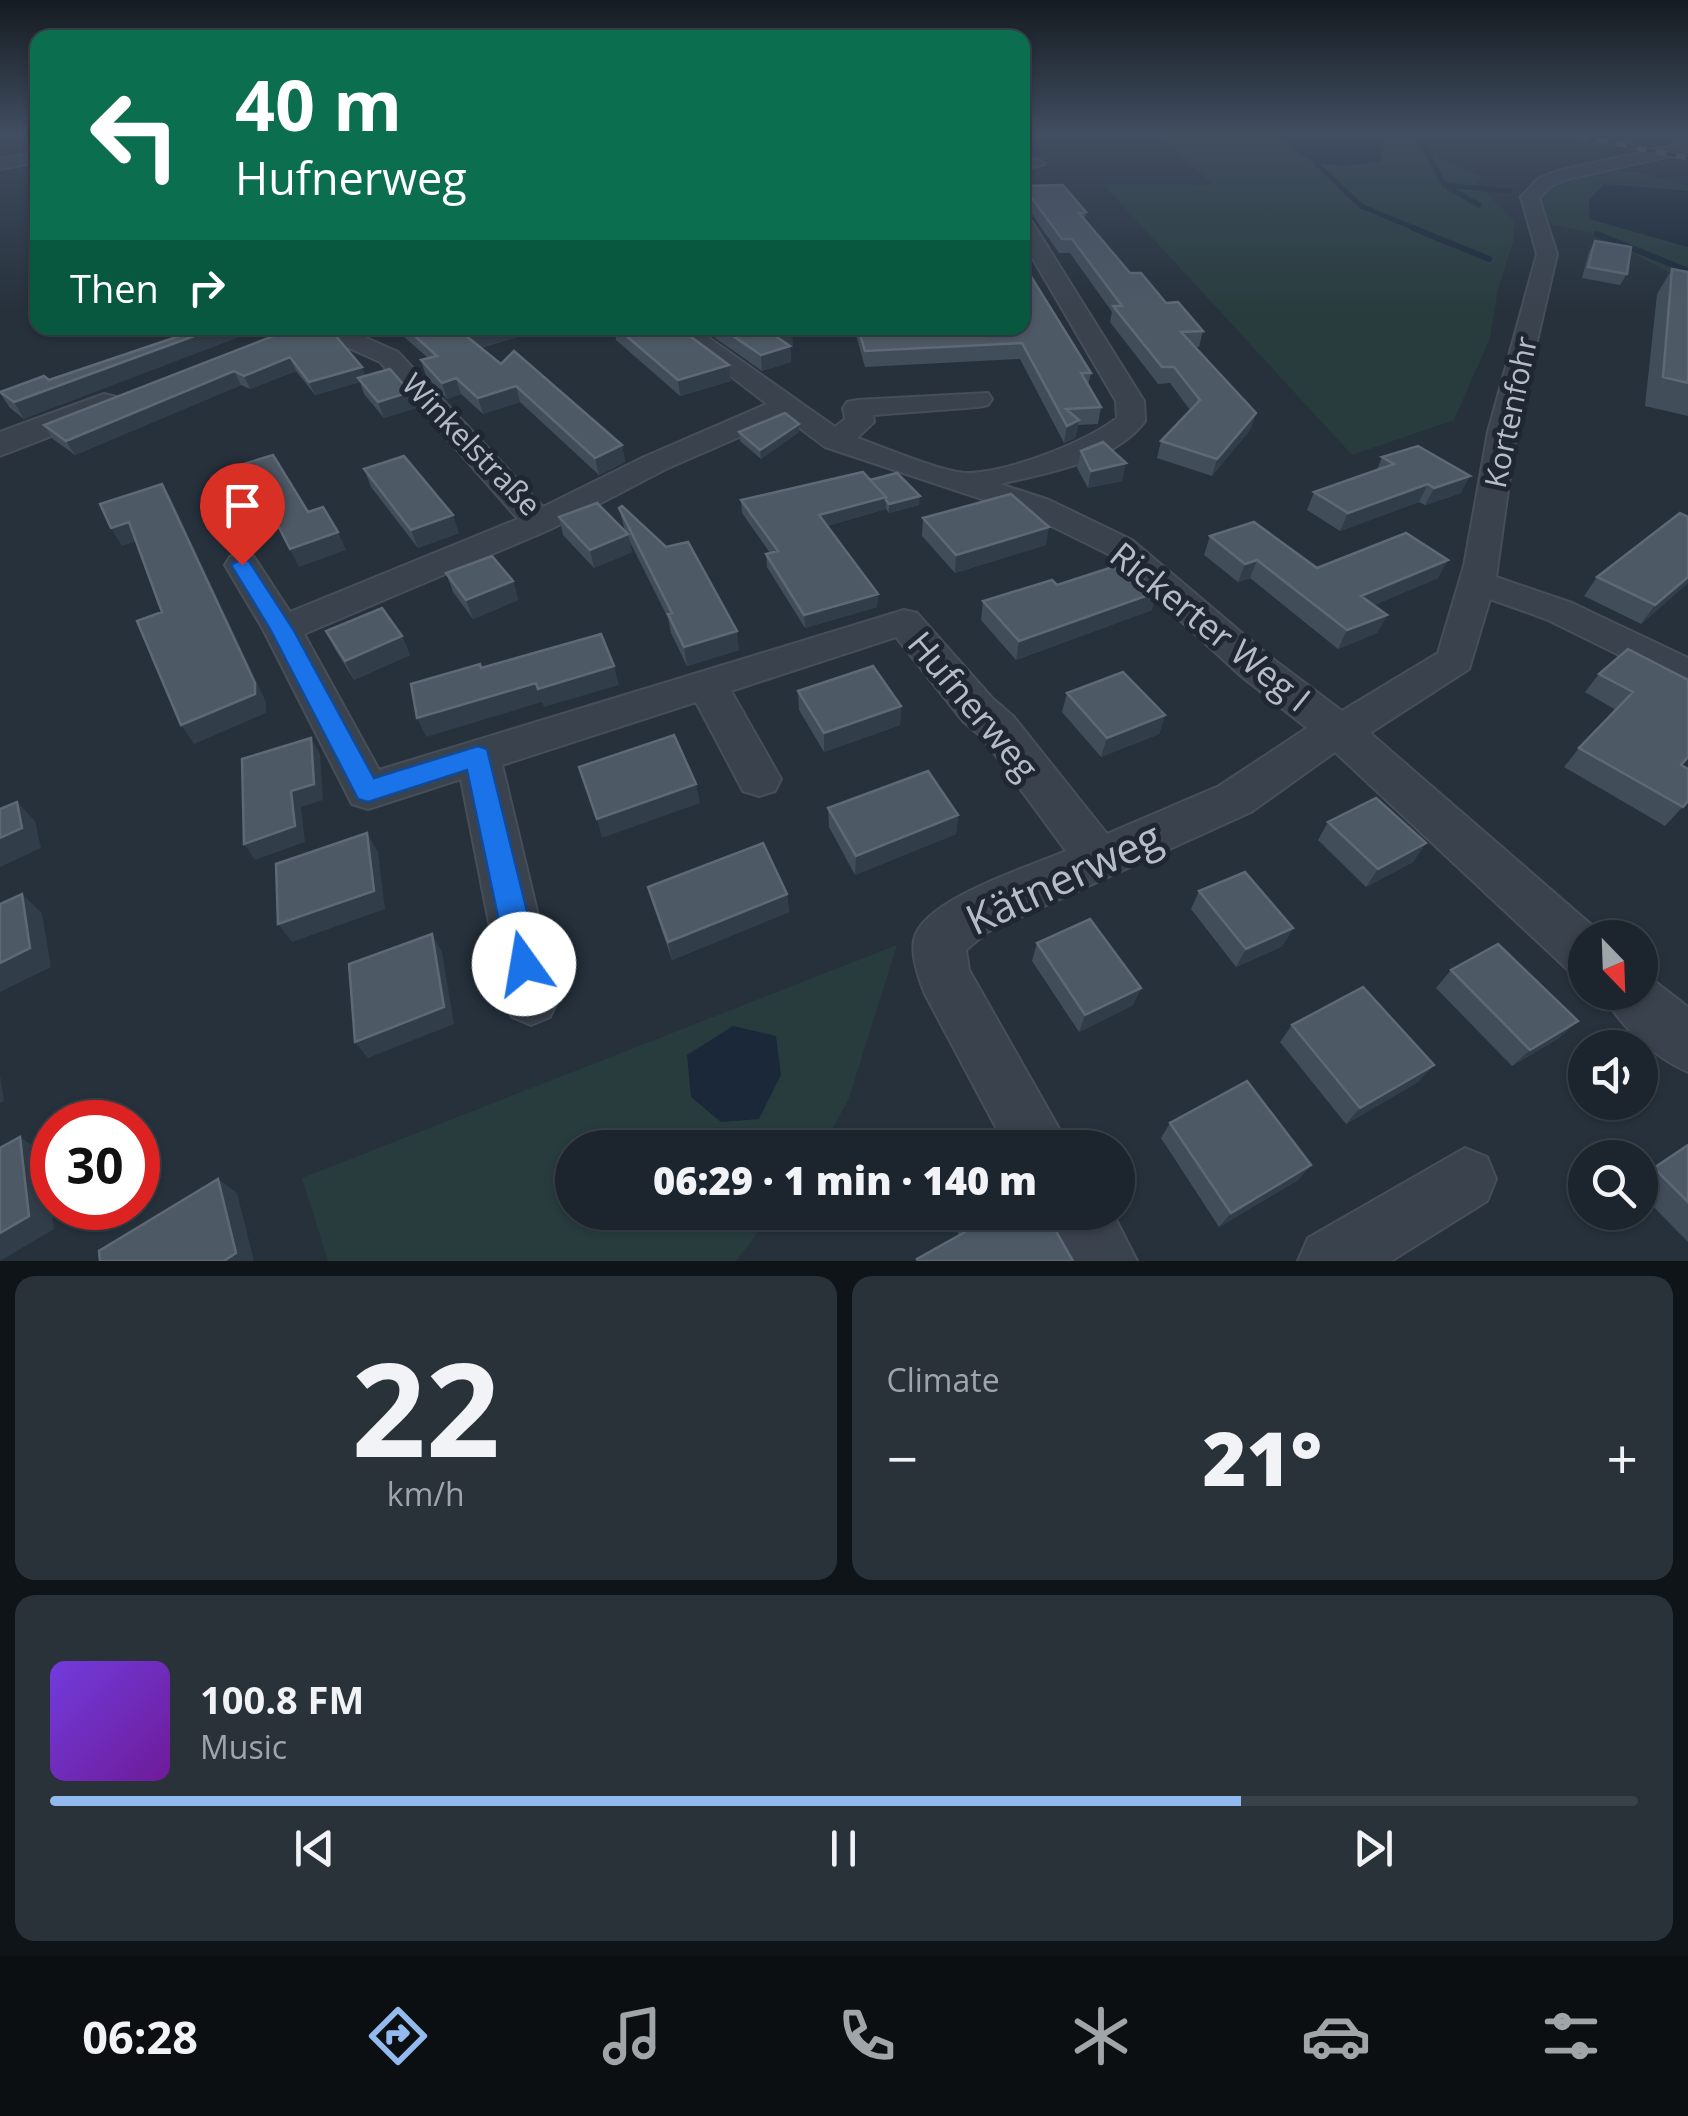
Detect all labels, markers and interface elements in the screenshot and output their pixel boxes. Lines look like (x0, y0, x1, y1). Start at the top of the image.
text: 40 m (235, 56, 402, 152)
icon: left (70, 70, 200, 200)
text: Hufnerweg (235, 147, 467, 208)
icon: right (179, 260, 234, 315)
text: Then (70, 262, 159, 314)
street label: Kortenfohr (1474, 333, 1546, 491)
street label: Winkelstraße (394, 364, 550, 524)
pin (200, 463, 285, 566)
icon: arrive (215, 478, 270, 533)
street label: Rickerter Weg I (1101, 531, 1321, 721)
street label: Hufnerweg (898, 621, 1050, 789)
street label: Kätnerweg (956, 807, 1170, 947)
position arrow (472, 912, 576, 1016)
north arrow (1568, 920, 1658, 1010)
map controls (1568, 920, 1658, 1230)
button: sound (1568, 1030, 1658, 1120)
speed limit sign: 30 (30, 1100, 160, 1230)
button: search (1568, 1140, 1658, 1230)
text: 06:29 · 1 min · 140 m (653, 1154, 1037, 1206)
text: 22 (351, 1318, 500, 1495)
text: Climate (887, 1358, 1000, 1401)
text: 21° (1202, 1406, 1322, 1508)
text: − (887, 1420, 918, 1495)
text: + (1607, 1420, 1638, 1495)
text: km/h (387, 1472, 465, 1515)
text: 100.8 FM (200, 1673, 364, 1725)
text: Music (200, 1725, 287, 1768)
icon: previous (287, 1821, 342, 1876)
icon: pause (816, 1821, 871, 1876)
icon: next (1346, 1821, 1401, 1876)
icon: directions (363, 2001, 433, 2071)
icon: music (597, 2001, 667, 2071)
icon: phone (832, 2001, 902, 2071)
icon: climate (1066, 2001, 1136, 2071)
icon: car (1301, 2001, 1371, 2071)
icon: filters (1536, 2001, 1606, 2071)
text: 06:28 (82, 2006, 198, 2067)

